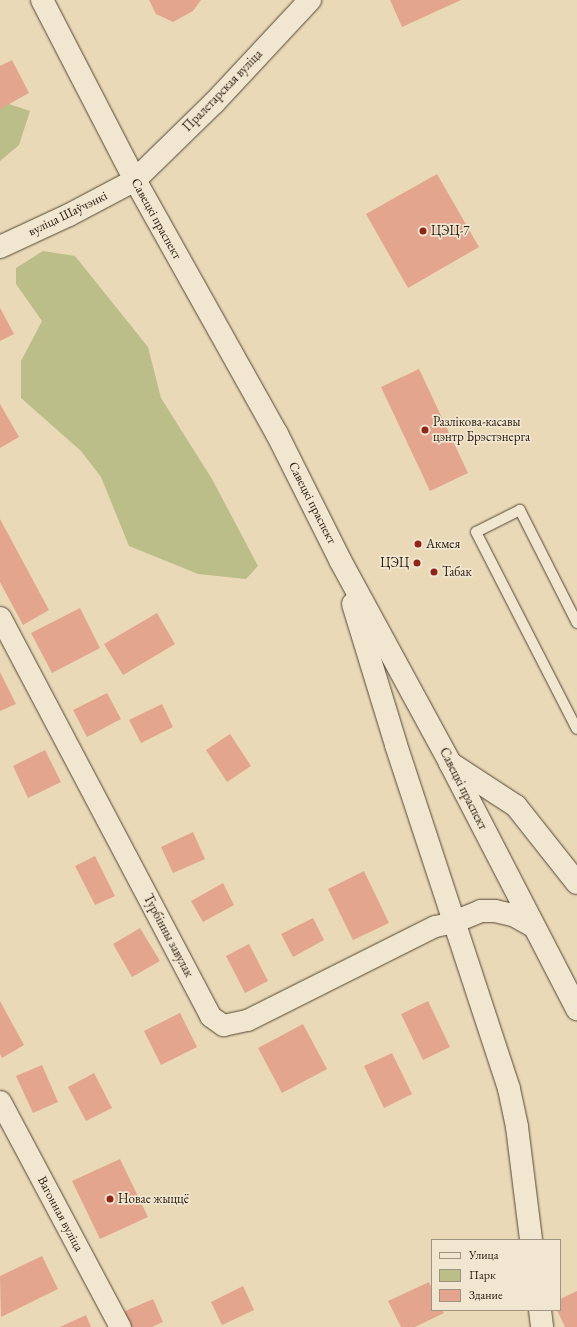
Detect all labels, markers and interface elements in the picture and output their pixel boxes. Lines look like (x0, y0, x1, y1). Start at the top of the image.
street label: Пралетарская вуліца (180, 47, 266, 135)
street label: Савецкі праспект (127, 176, 185, 262)
street label: вуліца Шаўчэнкі (26, 188, 110, 240)
place label: ЦЭЦ-7 (431, 223, 469, 239)
marker: ЦЭЦ-7 (418, 226, 428, 236)
place label: Разлікова-касавы цэнтр Брэстэнерга (433, 415, 530, 446)
marker: Разлікова-касавы цэнтр Брэстэнерга (420, 425, 430, 435)
street label: Савецкі праспект (285, 459, 339, 547)
place label: Акмея (426, 536, 460, 552)
marker: Акмея (413, 539, 423, 549)
place label: ЦЭЦ (380, 555, 409, 571)
marker: ЦЭЦ (412, 558, 422, 568)
place label: Табак (442, 564, 472, 580)
marker: Табак (429, 567, 439, 577)
street label: Савецкі праспект (436, 745, 490, 833)
street label: Турбінны завулак (140, 892, 196, 980)
street label: Вагонная вуліца (34, 1174, 86, 1254)
place label: Новае жыццё (118, 1191, 189, 1207)
marker: Новае жыццё (105, 1194, 115, 1204)
legend (431, 1239, 561, 1311)
text: Улица (469, 1247, 499, 1263)
text: Парк (469, 1267, 496, 1283)
text: Здание (469, 1287, 503, 1303)

